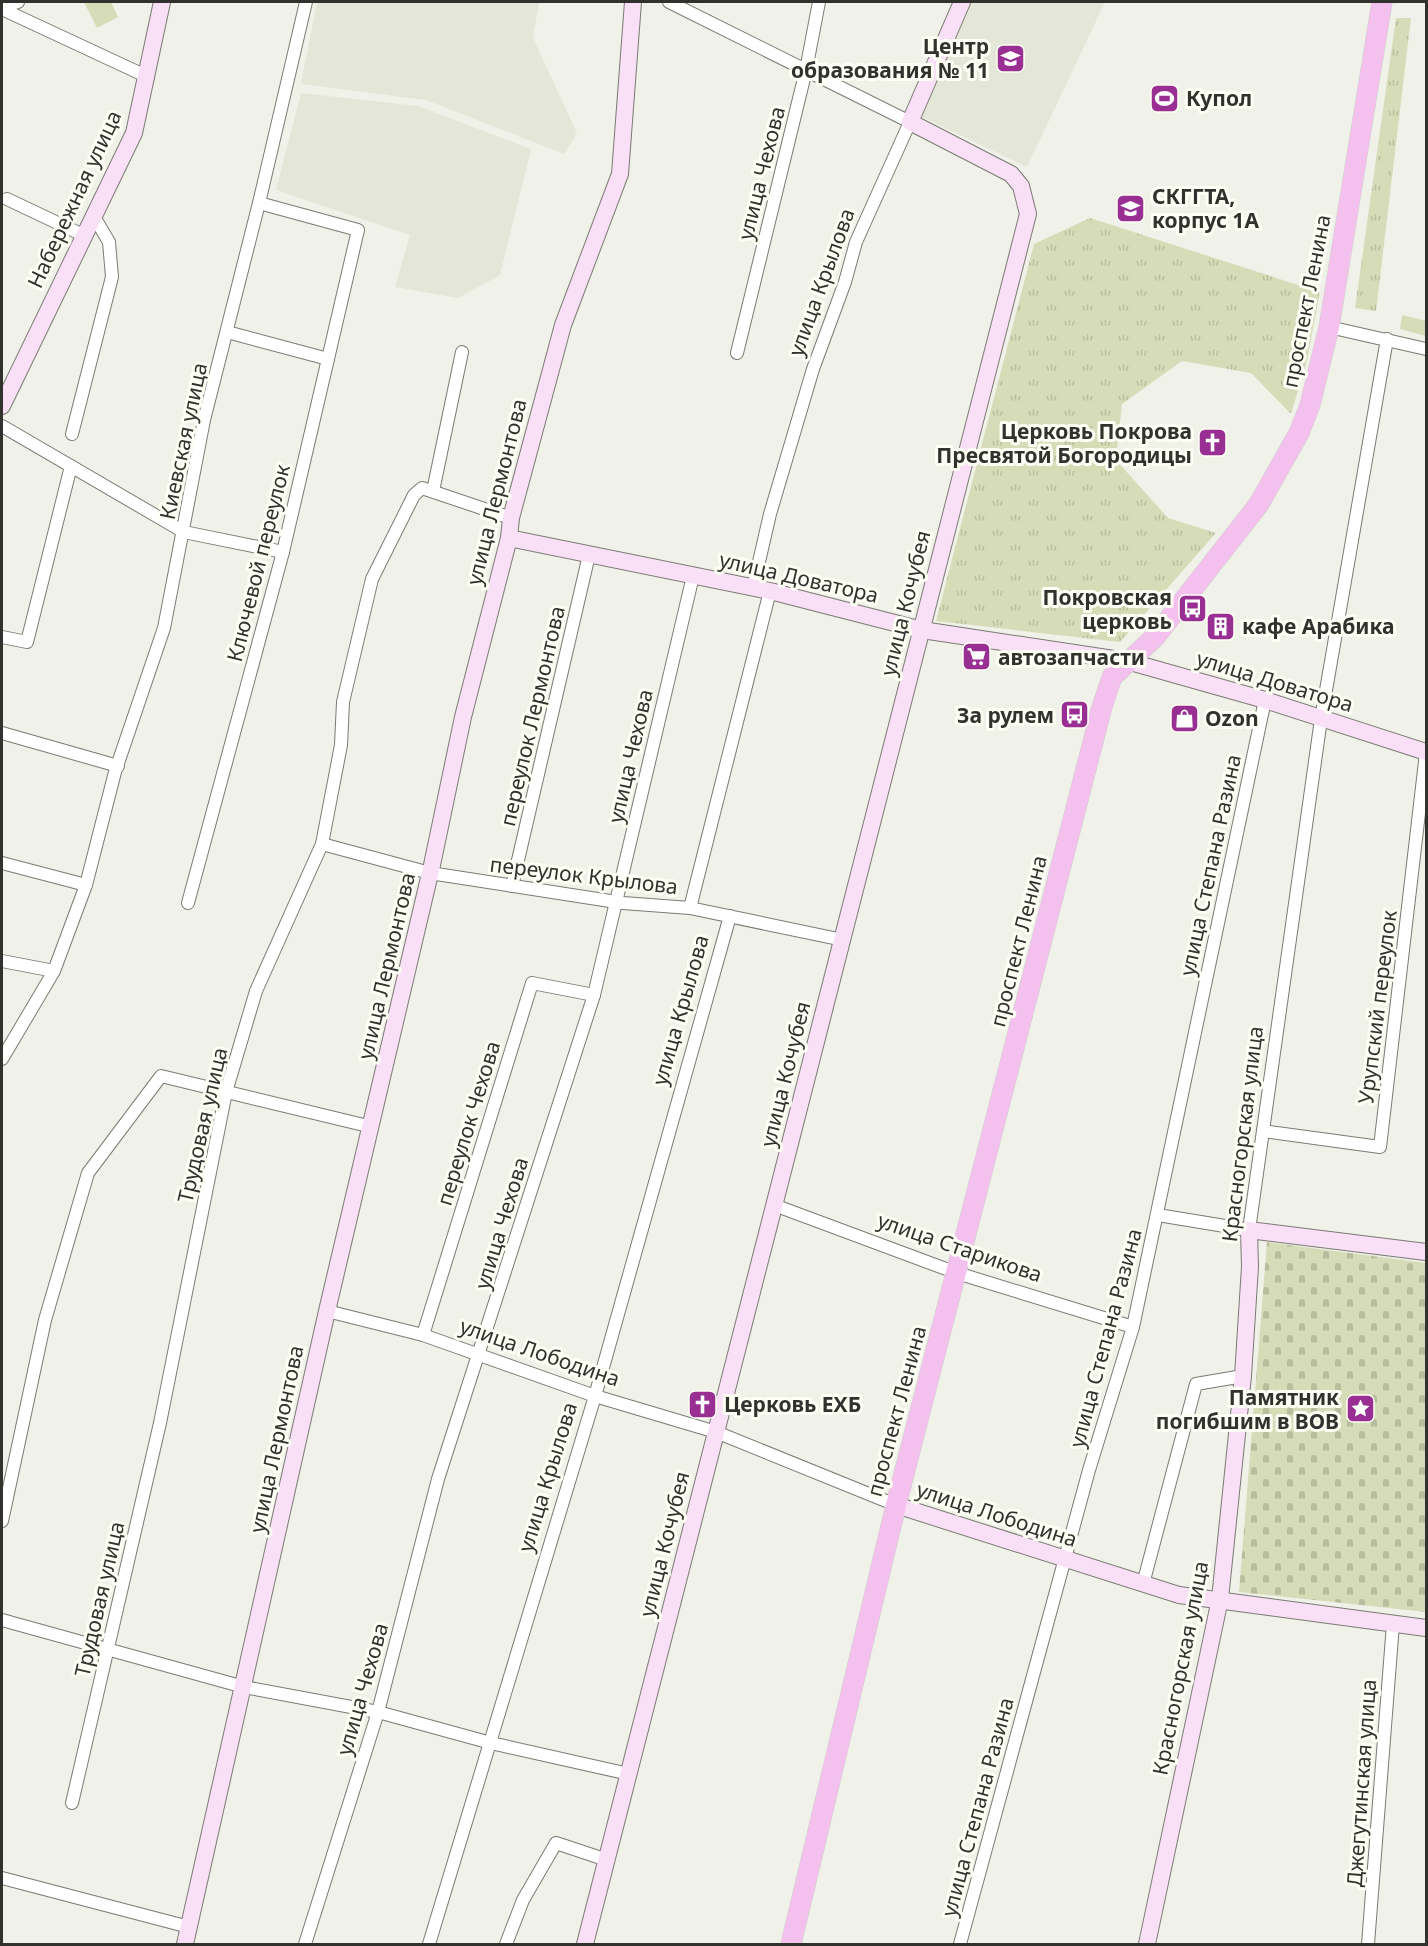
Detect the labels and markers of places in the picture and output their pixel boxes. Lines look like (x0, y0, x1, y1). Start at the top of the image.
place label: Центр образования № 11 (791, 32, 989, 84)
school or university icon: Центр образования № 11 (994, 42, 1026, 74)
sports icon: Купол (1149, 82, 1181, 114)
place label: Купол (1186, 84, 1252, 112)
place label: СКГГТА, корпус 1А (1152, 182, 1259, 234)
school or university icon: СКГГТА, корпус 1А (1115, 192, 1147, 224)
place label: Церковь Покрова Пресвятой Богородицы (936, 417, 1192, 469)
church icon: Церковь Покрова Пресвятой Богородицы (1197, 427, 1229, 459)
place label: Покровская церковь (1042, 583, 1172, 635)
bus stop icon: Покровская церковь (1177, 593, 1209, 625)
building icon: кафе Арабика (1205, 610, 1237, 642)
place label: кафе Арабика (1242, 612, 1394, 640)
supermarket icon: автозапчасти (961, 641, 993, 673)
place label: автозапчасти (998, 643, 1145, 671)
bus stop icon: За рулем (1059, 699, 1091, 731)
place label: За рулем (957, 701, 1054, 729)
shop icon: Ozon (1168, 702, 1200, 734)
place label: Ozon (1205, 704, 1259, 732)
place label: Памятник погибшим в ВОВ (1156, 1383, 1339, 1435)
church icon: Церковь ЕХБ (687, 1388, 719, 1420)
place label: Церковь ЕХБ (724, 1390, 861, 1418)
place icon: Памятник погибшим в ВОВ (1344, 1393, 1376, 1425)

